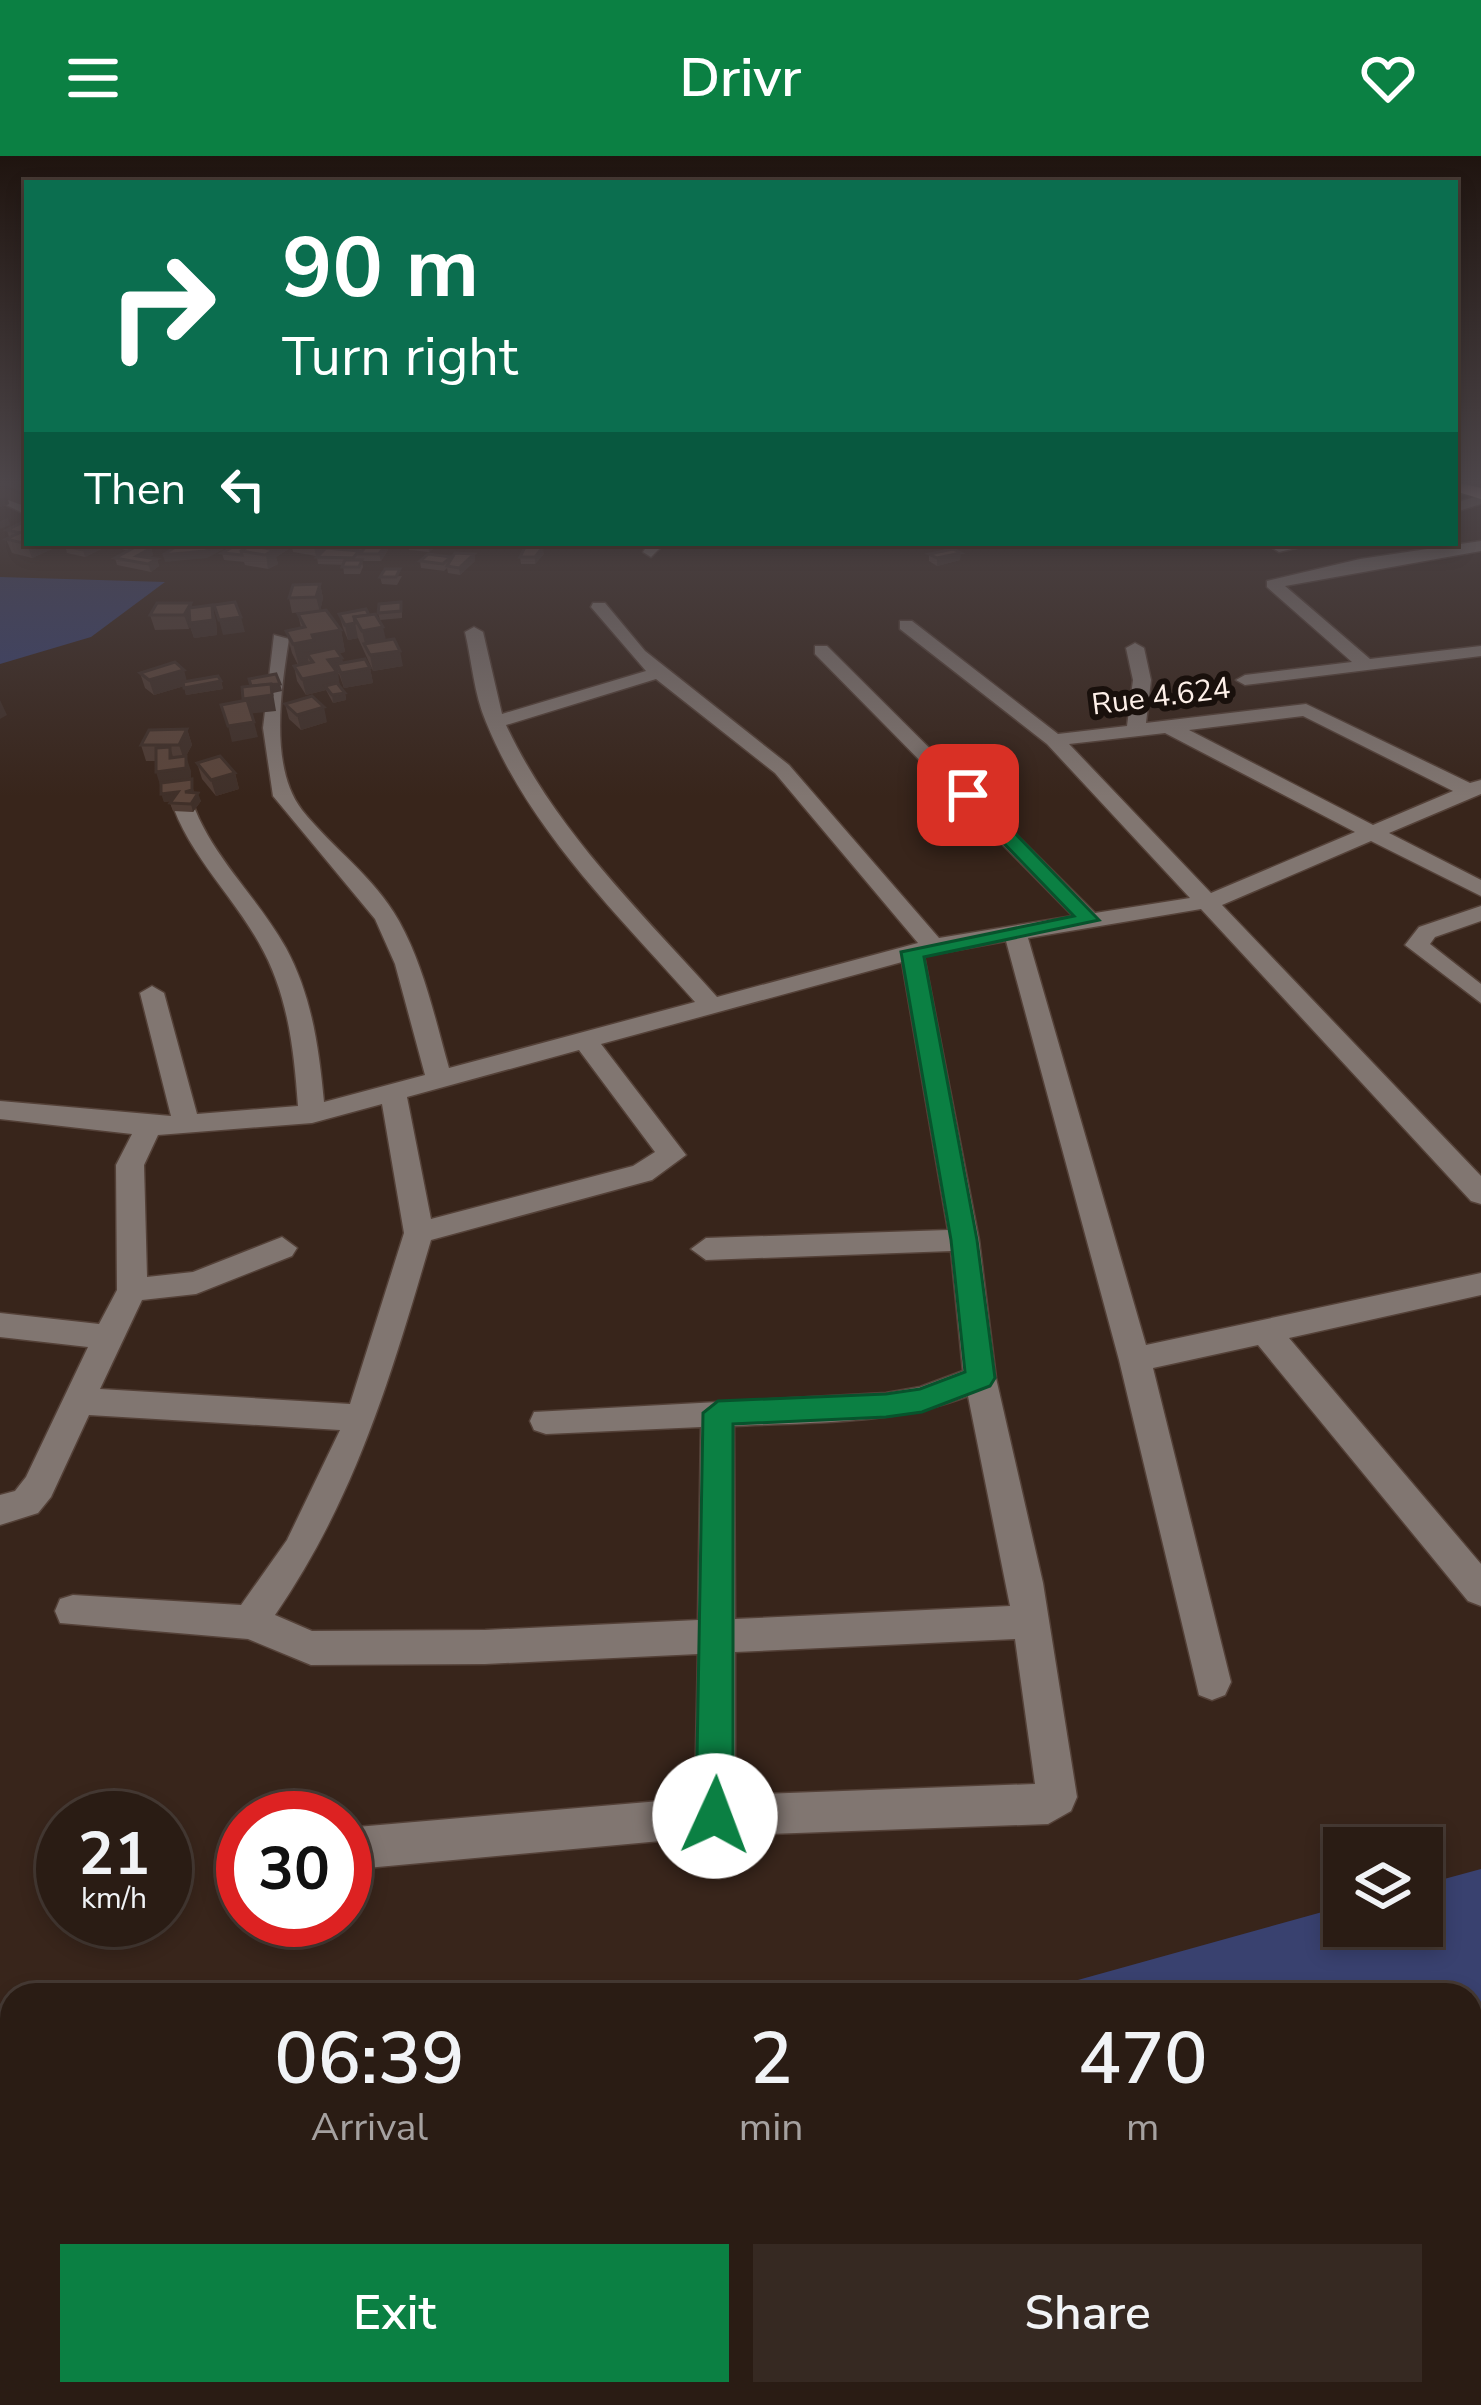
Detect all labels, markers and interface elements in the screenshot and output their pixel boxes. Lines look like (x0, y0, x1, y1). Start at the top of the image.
text: Drivr (679, 41, 802, 115)
icon: menu (60, 45, 126, 111)
icon: heart (1355, 45, 1421, 111)
text: 90 m (282, 211, 479, 326)
icon: right (84, 228, 240, 384)
text: Turn right (282, 320, 518, 394)
icon: left (210, 456, 276, 522)
text: Then (84, 459, 186, 520)
street label: Rue 4.624 (1089, 668, 1233, 725)
pin (917, 744, 1019, 846)
icon: arrive (935, 762, 1001, 828)
position arrow (652, 1753, 778, 1879)
speed limit sign: 30 (216, 1791, 372, 1947)
text: 21 (78, 1813, 150, 1895)
map controls (1323, 1827, 1443, 1947)
button: layers (1323, 1827, 1443, 1947)
text: km/h (81, 1878, 147, 1919)
text: 06:39 (274, 2010, 464, 2108)
text: 2 (750, 2010, 793, 2108)
text: 470 (1078, 2010, 1207, 2108)
text: Arrival (311, 2101, 428, 2154)
text: min (739, 2101, 803, 2154)
text: m (1126, 2101, 1159, 2154)
button: Exit (60, 2244, 729, 2382)
button: Share (753, 2244, 1422, 2382)

